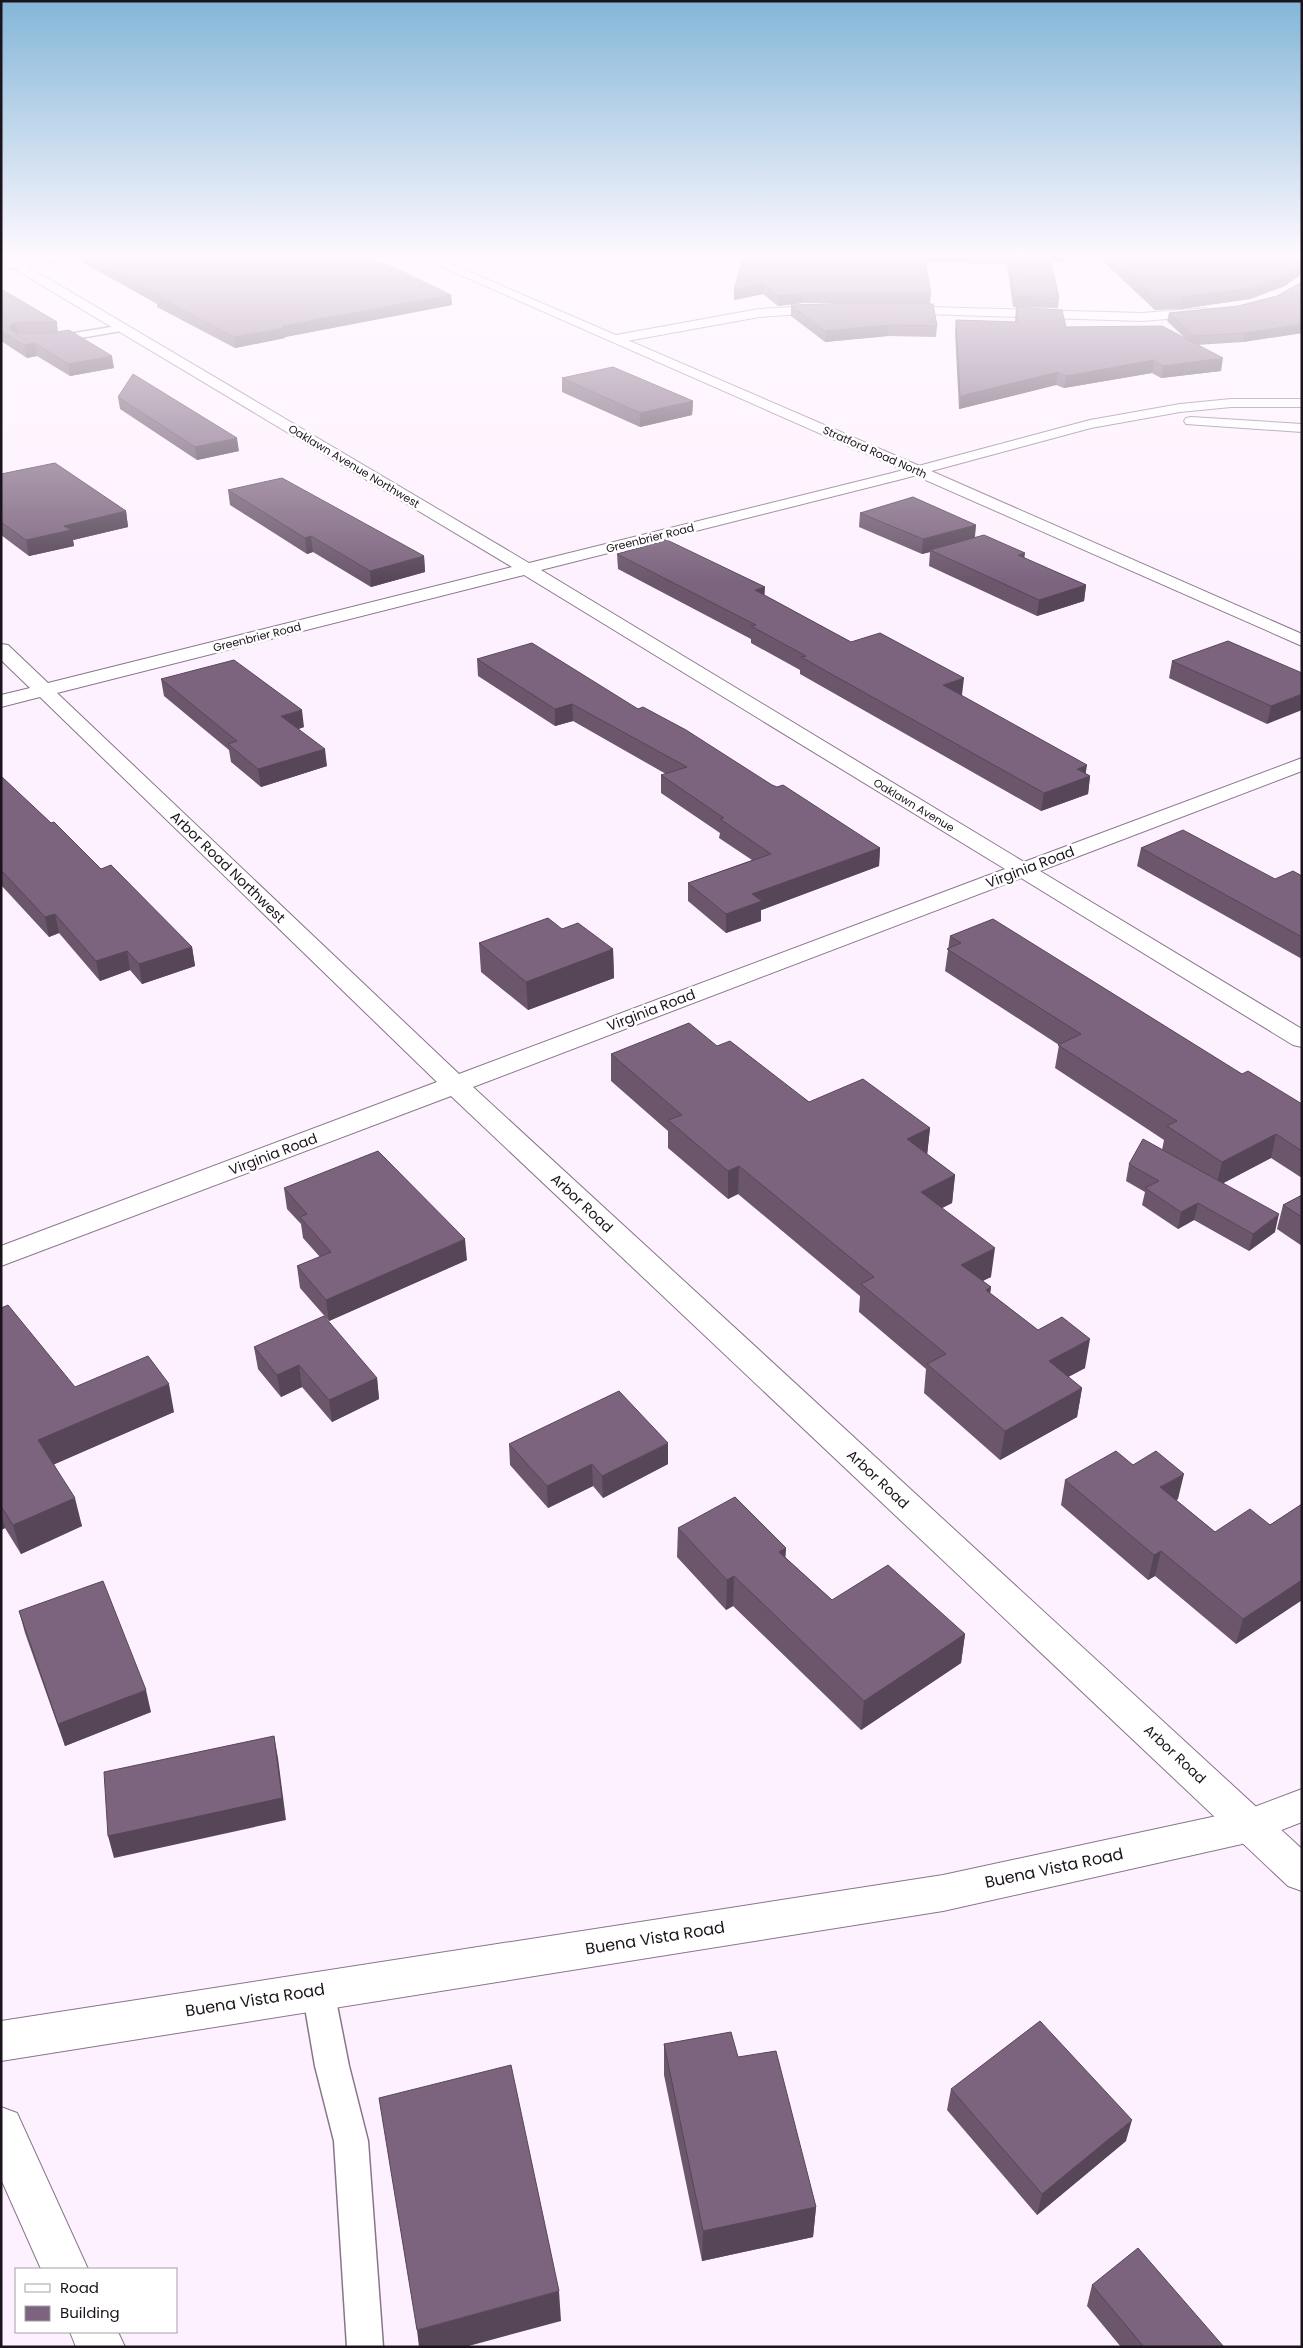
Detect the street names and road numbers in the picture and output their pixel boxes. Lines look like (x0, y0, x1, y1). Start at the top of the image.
street label: Oaklawn Avenue Northwest (285, 420, 423, 512)
street label: Stratford Road North (820, 422, 930, 482)
street label: Greenbrier Road (604, 519, 696, 557)
street label: Greenbrier Road (211, 618, 303, 656)
street label: Oaklawn Avenue (870, 774, 958, 836)
street label: Arbor Road Northwest (166, 807, 290, 927)
street label: Virginia Road (983, 841, 1077, 893)
street label: Virginia Road (604, 984, 698, 1036)
street label: Virginia Road (226, 1128, 320, 1180)
street label: Arbor Road (546, 1169, 618, 1237)
street label: Arbor Road (842, 1445, 914, 1513)
street label: Arbor Road (1139, 1720, 1211, 1788)
street label: Buena Vista Road (983, 1842, 1125, 1894)
street label: Buena Vista Road (584, 1916, 726, 1960)
street label: Buena Vista Road (184, 1978, 326, 2022)

